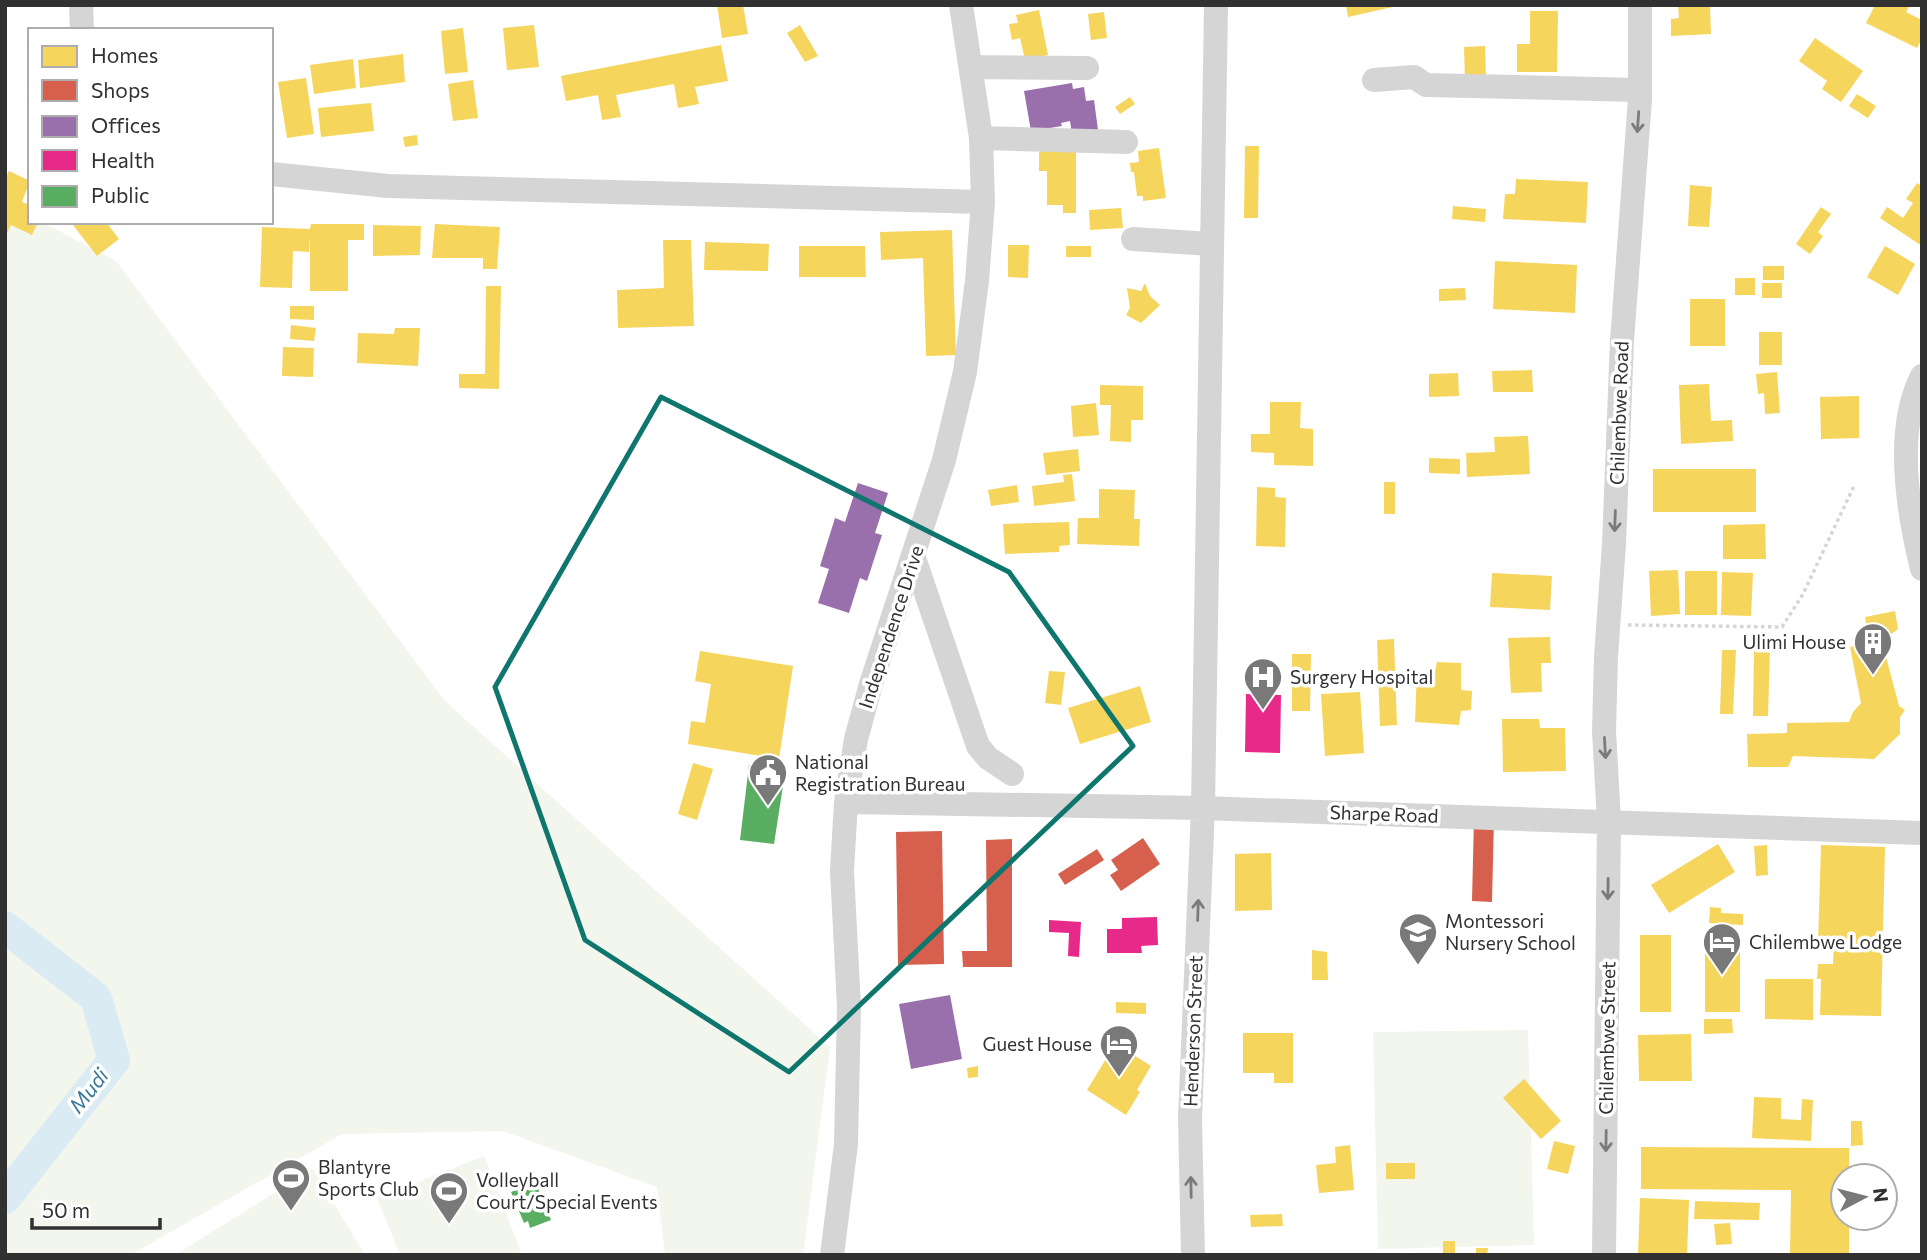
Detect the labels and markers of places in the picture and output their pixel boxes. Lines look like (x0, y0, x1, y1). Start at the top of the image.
building icon: Ulimi House (1852, 621, 1894, 676)
place label: Ulimi House (1742, 630, 1846, 653)
hospital icon: Surgery Hospital (1242, 656, 1284, 711)
place label: Surgery Hospital (1290, 665, 1433, 688)
place label: National Registration Bureau (795, 750, 965, 795)
public building icon: National Registration Bureau (747, 752, 789, 807)
place label: Montessori Nursery School (1445, 909, 1576, 954)
school or university icon: Montessori Nursery School (1397, 911, 1439, 966)
hotel icon: Chilembwe Lodge (1701, 921, 1743, 976)
place label: Chilembwe Lodge (1749, 930, 1902, 953)
hotel icon: Guest House (1098, 1023, 1140, 1078)
place label: Guest House (983, 1032, 1092, 1055)
place label: Blantyre Sports Club (318, 1155, 419, 1200)
sports icon: Blantyre Sports Club (270, 1157, 312, 1212)
place label: Volleyball Court/Special Events (476, 1168, 658, 1213)
sports icon: Volleyball Court/Special Events (428, 1170, 470, 1225)

